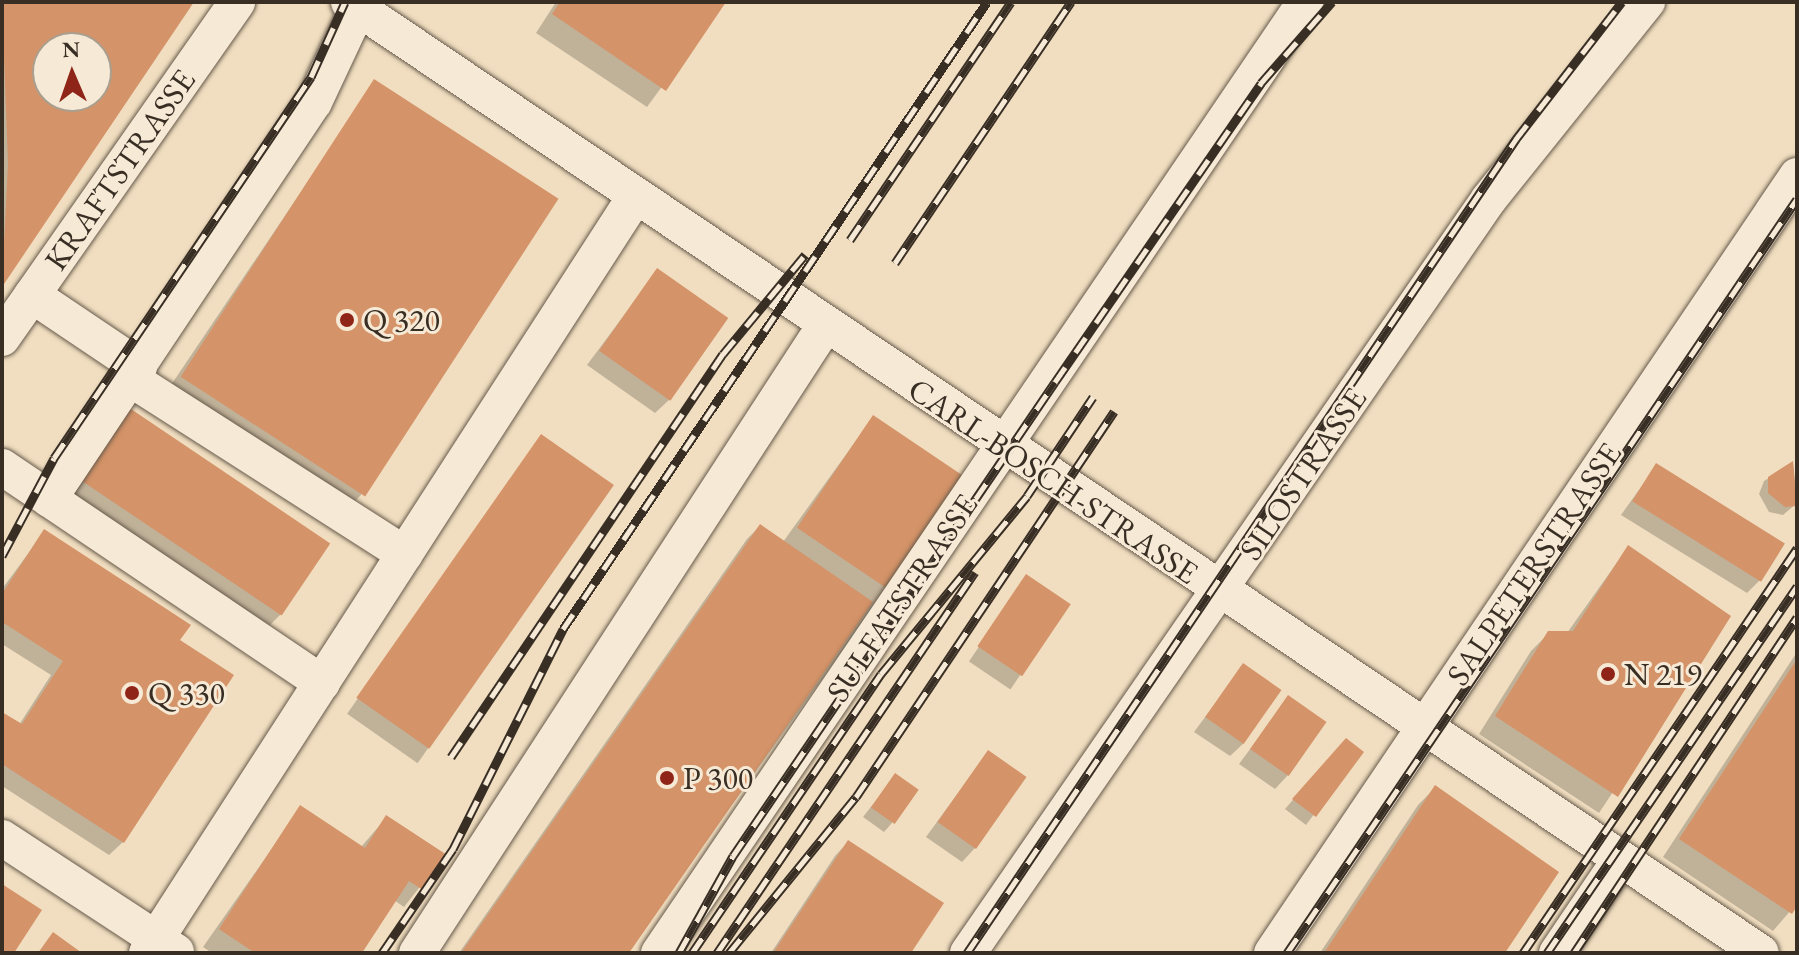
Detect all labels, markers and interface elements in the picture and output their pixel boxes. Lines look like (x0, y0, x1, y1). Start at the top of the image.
north arrow (32, 32, 112, 112)
text: N (62, 35, 81, 64)
street label: KRAFTSTRASSE (37, 62, 203, 278)
place label: Q 320 (363, 301, 440, 339)
marker: Q 320 (338, 311, 356, 329)
street label: CARL-BOSCH-STRASSE (901, 370, 1205, 592)
street label: SILOSTRASSE (1231, 381, 1375, 567)
street label: SALPETERSTRASSE (1439, 436, 1629, 692)
street label: SULFATSTRASSE (818, 487, 986, 709)
place label: N 219 (1624, 655, 1702, 693)
marker: N 219 (1599, 665, 1617, 683)
place label: Q 330 (148, 674, 225, 712)
marker: Q 330 (123, 684, 141, 702)
place label: P 300 (683, 759, 753, 797)
marker: P 300 (658, 769, 676, 787)

